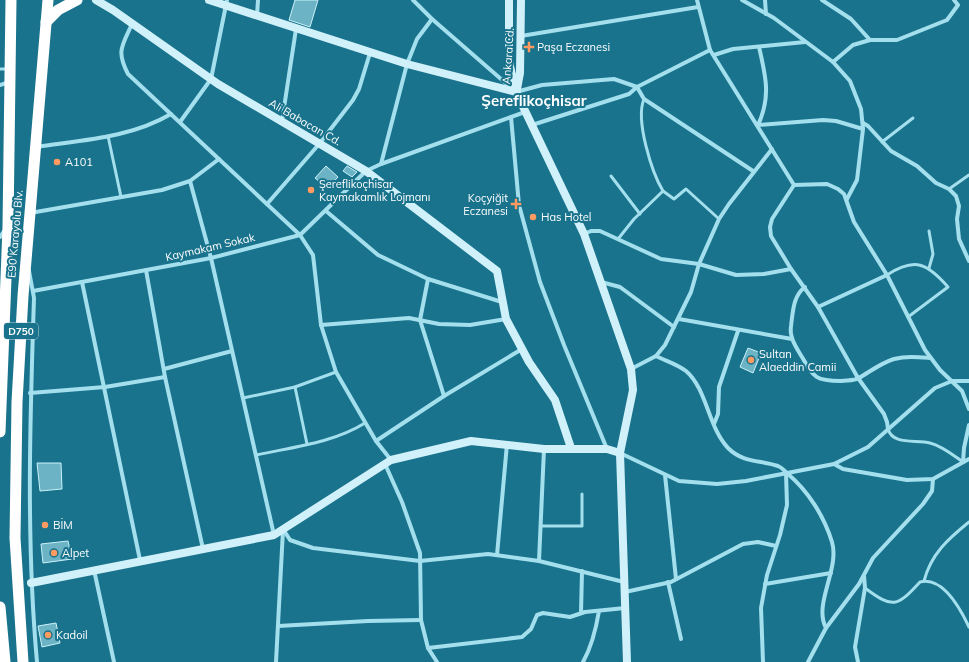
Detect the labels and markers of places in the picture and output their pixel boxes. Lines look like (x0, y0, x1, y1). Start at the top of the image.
place label: Paşa Eczanesi (537, 40, 610, 54)
marker: Paşa Eczanesi (524, 42, 534, 52)
place label: A101 (65, 155, 93, 169)
marker: A101 (52, 157, 62, 167)
place label: Şereflikoçhisar Kaymakamlık Lojmanı (319, 177, 430, 204)
marker: Şereflikoçhisar Kaymakamlık Lojmanı (306, 185, 316, 195)
place label: Koçyiğit Eczanesi (463, 191, 508, 218)
marker: Koçyiğit Eczanesi (511, 199, 521, 209)
place label: Has Hotel (541, 210, 591, 224)
marker: Has Hotel (528, 212, 538, 222)
place label: Sultan Alaeddin Camii (759, 347, 836, 374)
marker: Sultan Alaeddin Camii (746, 355, 756, 365)
place label: BİM (53, 518, 73, 532)
marker: BİM (40, 520, 50, 530)
place label: Alpet (62, 546, 89, 560)
marker: Alpet (49, 548, 59, 558)
place label: Kadoil (56, 628, 88, 642)
marker: Kadoil (43, 630, 53, 640)

